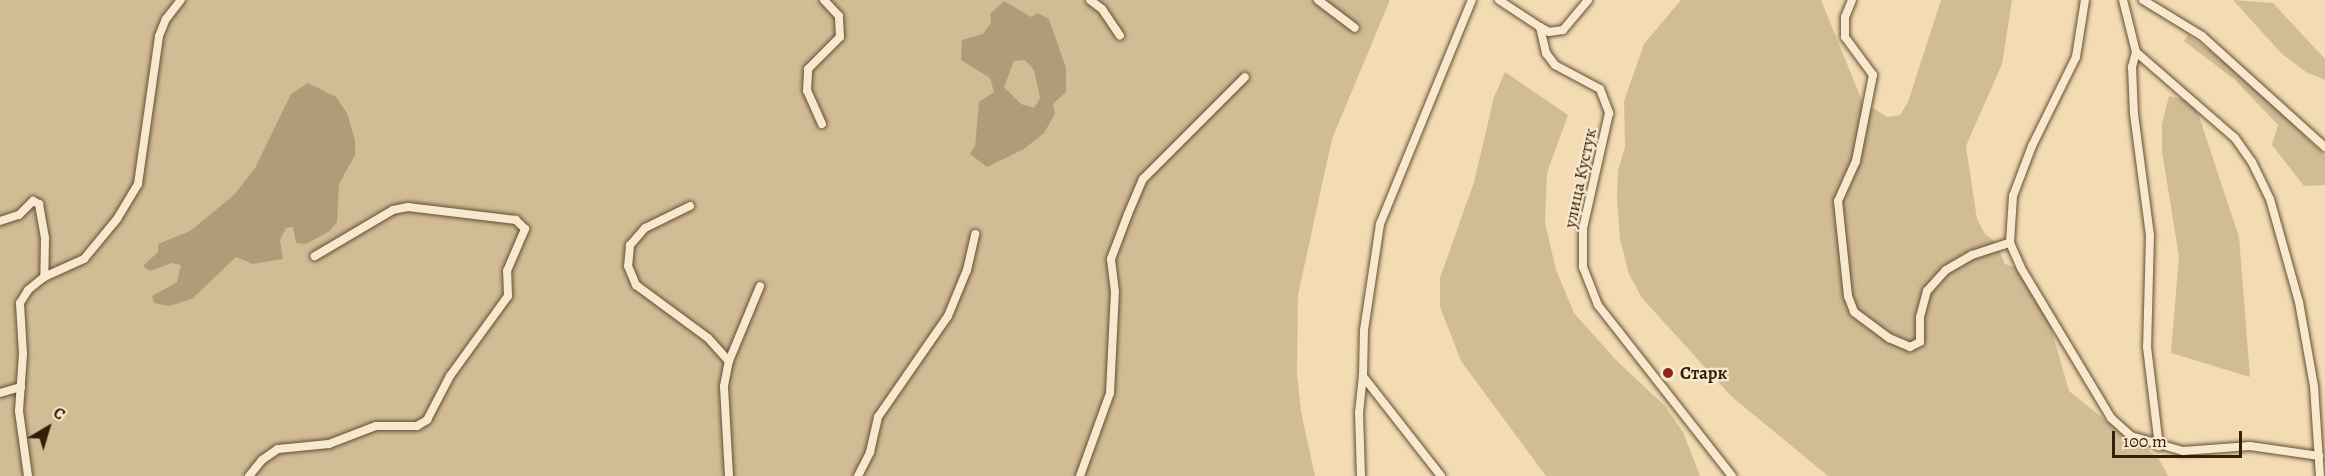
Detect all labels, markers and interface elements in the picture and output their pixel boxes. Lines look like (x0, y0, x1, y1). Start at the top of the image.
street label: улица Кустук (1559, 126, 1601, 230)
place label: Старк (1680, 362, 1727, 384)
marker: Старк (1661, 366, 1675, 380)
north arrow (18, 398, 78, 458)
text: С (48, 402, 70, 426)
scale bar (2115, 419, 2246, 457)
text: 100 m (2123, 429, 2167, 453)

